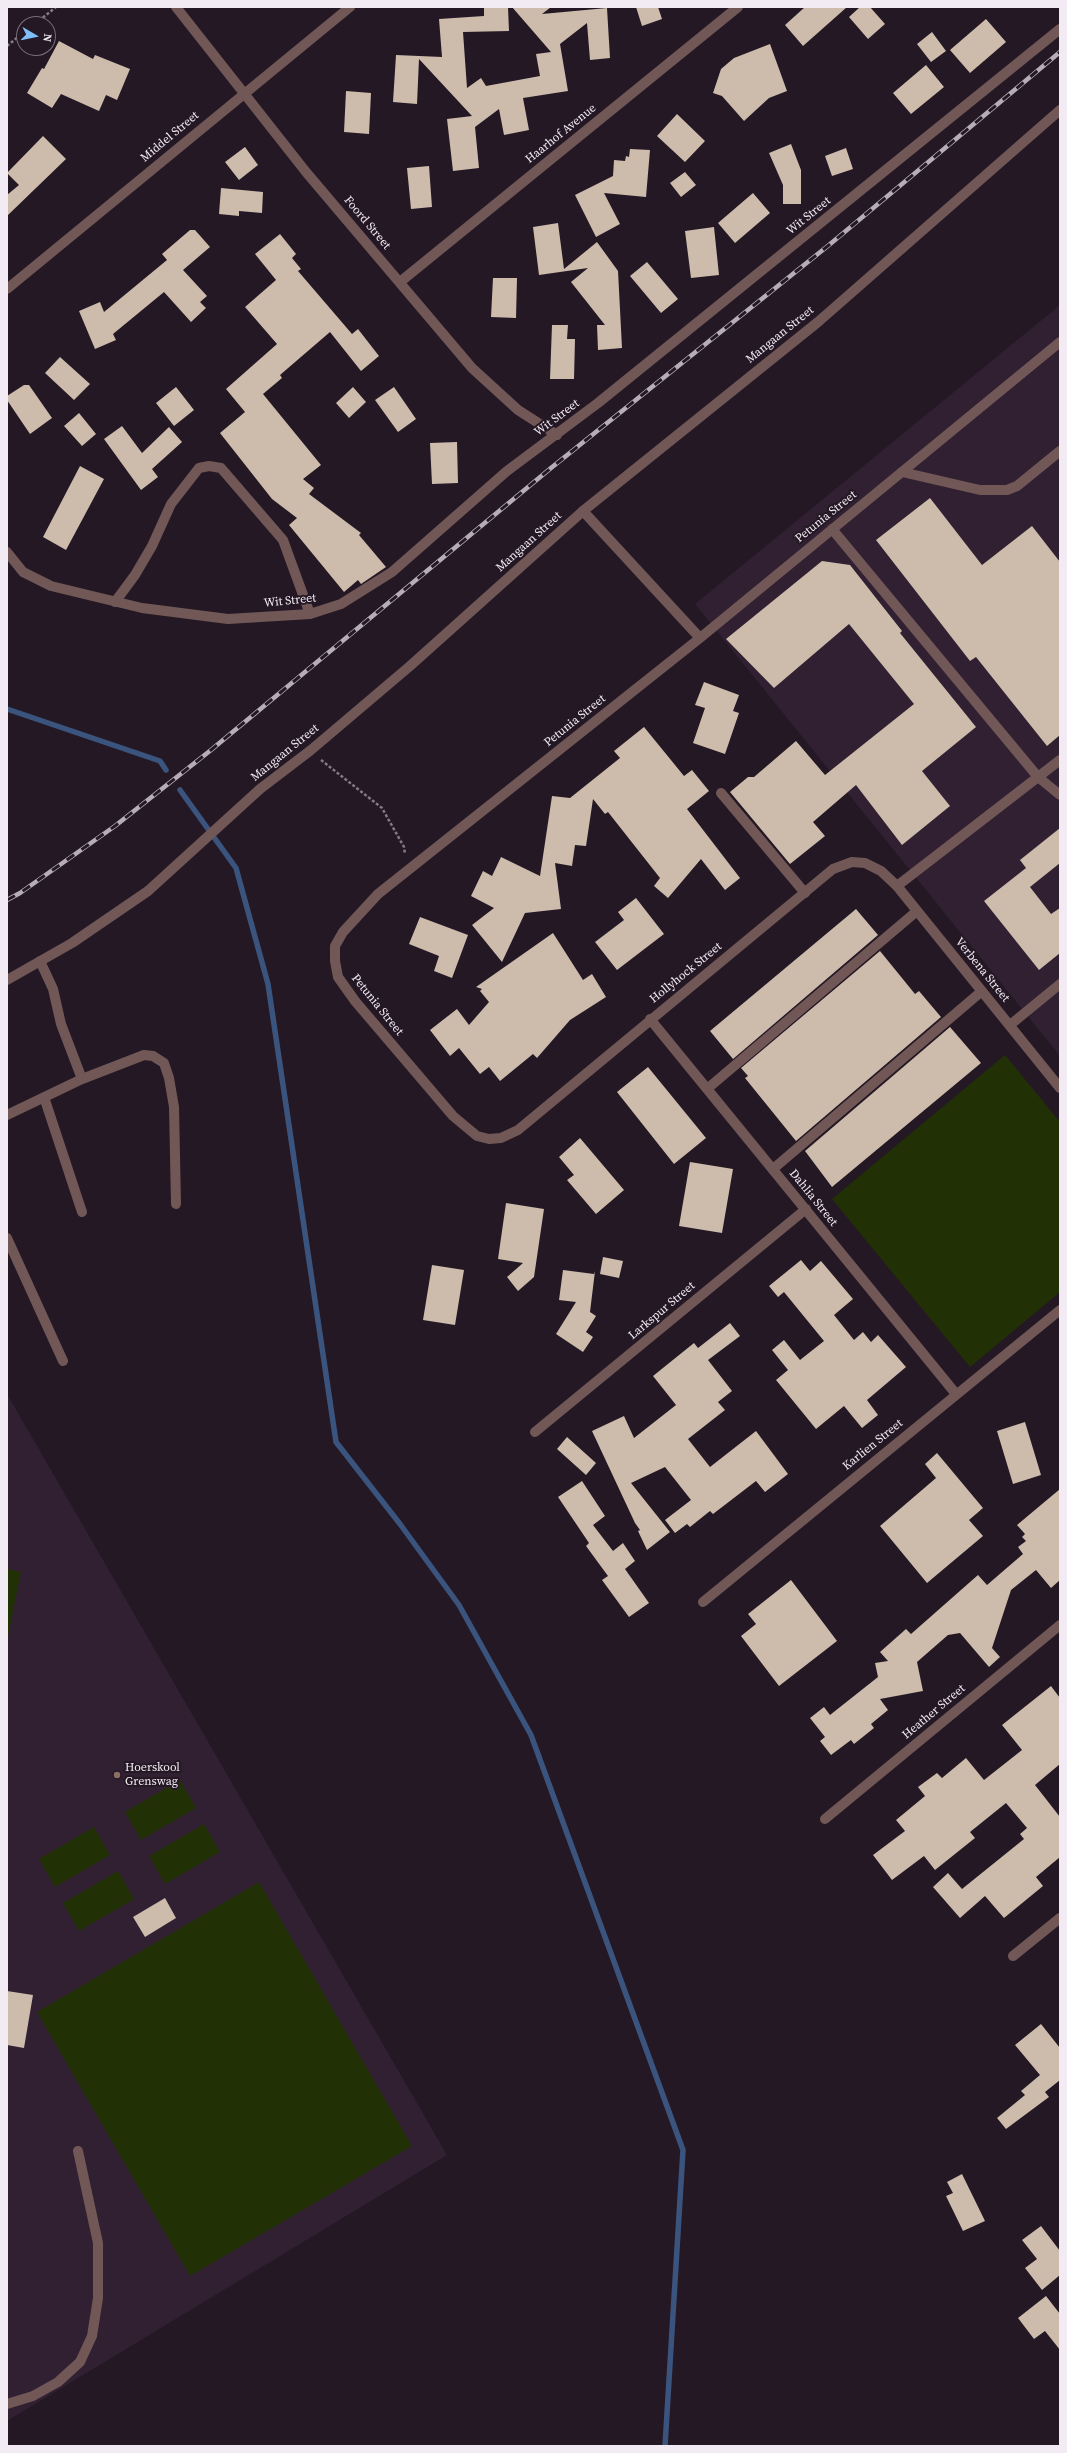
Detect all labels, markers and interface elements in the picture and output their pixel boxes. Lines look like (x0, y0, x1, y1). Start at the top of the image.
north arrow (16, 16, 56, 56)
text: N (39, 33, 55, 43)
street label: Haarhof Avenue (523, 101, 599, 167)
street label: Middel Street (138, 109, 202, 165)
street label: Foord Street (341, 193, 393, 253)
street label: Wit Street (784, 194, 834, 238)
street label: Mangaan Street (743, 303, 817, 367)
street label: Wit Street (532, 396, 582, 440)
street label: Petunia Street (792, 488, 860, 546)
street label: Mangaan Street (493, 509, 565, 575)
street label: Wit Street (263, 591, 317, 611)
street label: Petunia Street (541, 692, 609, 750)
street label: Mangaan Street (248, 721, 322, 785)
street label: Verbena Street (952, 935, 1012, 1005)
street label: Hollyhock Street (647, 940, 725, 1006)
street label: Petunia Street (348, 971, 406, 1039)
street label: Dahlia Street (786, 1167, 840, 1229)
street label: Larkspur Street (626, 1279, 698, 1343)
street label: Karlien Street (840, 1416, 906, 1474)
street label: Heather Street (900, 1682, 968, 1742)
place label: Hoerskool Grenswag (125, 1761, 180, 1789)
marker: Hoerskool Grenswag (112, 1770, 122, 1780)

